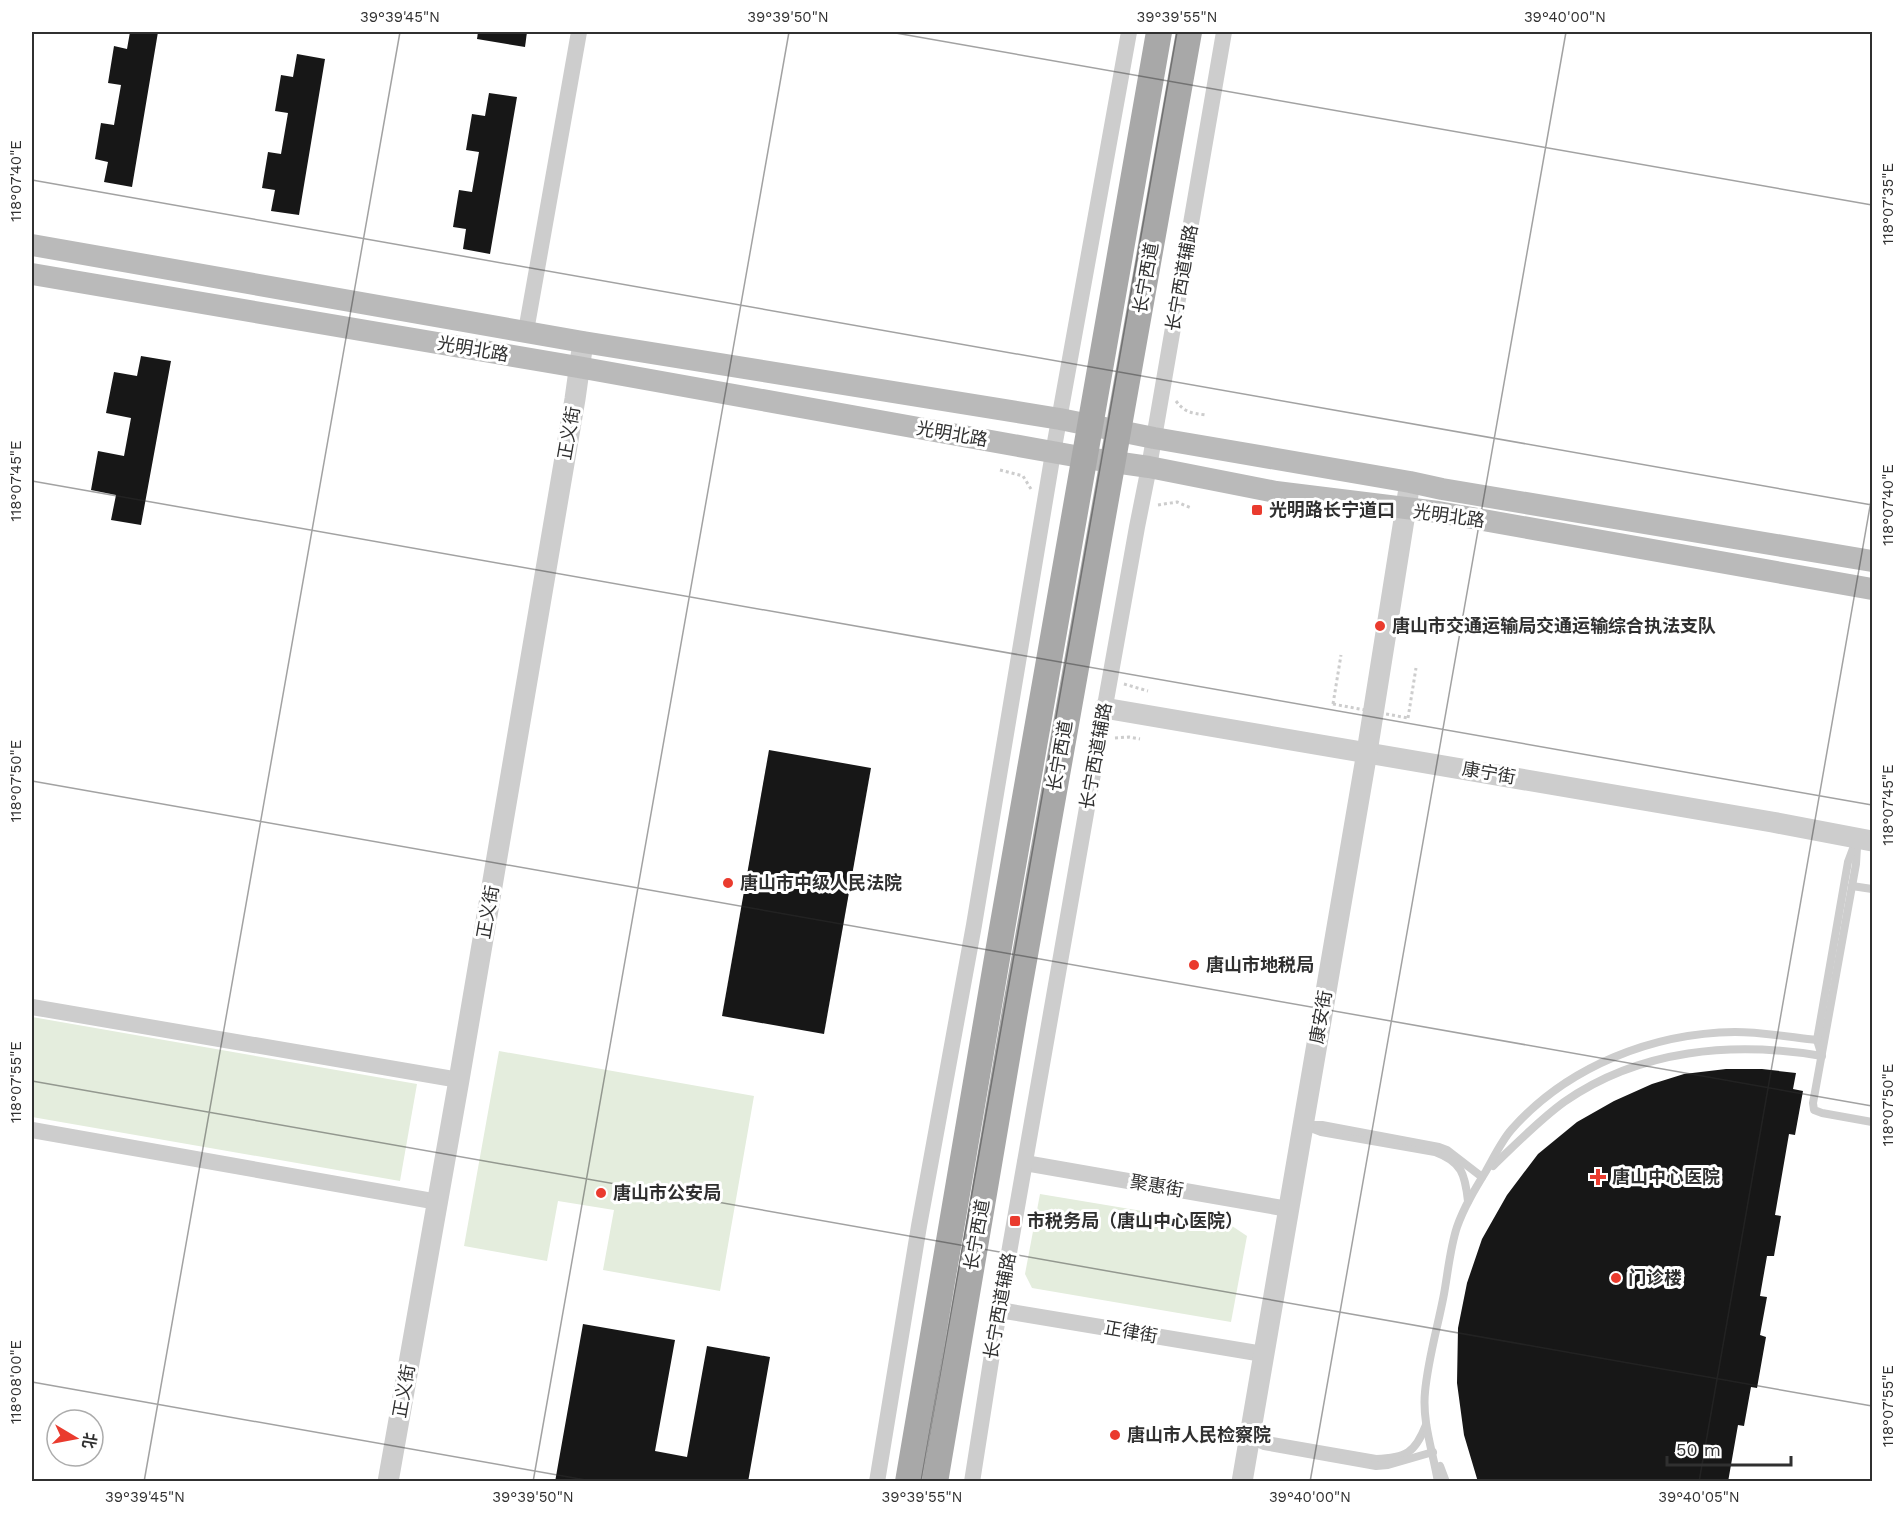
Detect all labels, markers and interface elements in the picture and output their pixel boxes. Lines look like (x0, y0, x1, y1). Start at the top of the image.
text: 39°39'45"N (360, 8, 440, 26)
text: 39°39'50"N (747, 8, 829, 26)
text: 39°39'55"N (1137, 8, 1217, 26)
text: 39°40'00"N (1524, 8, 1606, 26)
text: 118°07'40"E (7, 140, 25, 222)
text: 118°07'35"E (1879, 163, 1897, 245)
street label: 长宁西道辅路 (1162, 223, 1201, 333)
street label: 长宁西道 (1129, 241, 1162, 315)
street label: 光明北路 (436, 332, 510, 365)
street label: 正义街 (553, 405, 584, 461)
street label: 光明北路 (915, 417, 989, 450)
text: 118°07'45"E (7, 441, 25, 521)
text: 118°07'40"E (1879, 464, 1897, 546)
place label: 光明路长宁道口 (1269, 499, 1395, 520)
street label: 光明北路 (1412, 500, 1486, 531)
marker: 光明路长宁道口 (1250, 503, 1264, 517)
place label: 唐山市交通运输局交通运输综合执法支队 (1392, 615, 1716, 636)
marker: 唐山市交通运输局交通运输综合执法支队 (1373, 619, 1387, 633)
street label: 长宁西道辅路 (1076, 701, 1115, 811)
street label: 长宁西道 (1043, 719, 1076, 793)
text: 118°07'50"E (7, 740, 25, 822)
street label: 康宁街 (1461, 757, 1517, 788)
text: 118°07'45"E (1879, 765, 1897, 845)
place label: 唐山市中级人民法院 (740, 872, 902, 893)
marker: 唐山市中级人民法院 (721, 876, 735, 890)
street label: 正义街 (472, 884, 503, 940)
place label: 唐山市地税局 (1206, 954, 1314, 975)
marker: 唐山市地税局 (1187, 958, 1201, 972)
street label: 康安街 (1305, 989, 1336, 1045)
text: 118°07'55"E (7, 1041, 25, 1123)
text: 118°07'50"E (1879, 1064, 1897, 1146)
place label: 唐山中心医院 (1612, 1166, 1720, 1187)
marker: 唐山中心医院 (1589, 1168, 1607, 1186)
street label: 聚惠街 (1129, 1170, 1185, 1201)
place label: 唐山市公安局 (613, 1182, 721, 1203)
marker: 唐山市公安局 (594, 1186, 608, 1200)
street label: 长宁西道 (960, 1198, 993, 1272)
place label: 市税务局（唐山中心医院） (1027, 1210, 1243, 1231)
marker: 市税务局（唐山中心医院） (1008, 1214, 1022, 1228)
street label: 长宁西道辅路 (980, 1251, 1019, 1361)
place label: 门诊楼 (1628, 1267, 1682, 1288)
marker: 门诊楼 (1609, 1271, 1623, 1285)
street label: 正律街 (1103, 1316, 1159, 1347)
text: 118°08'00"E (7, 1340, 25, 1424)
street label: 正义街 (388, 1363, 419, 1419)
text: 118°07'55"E (1879, 1365, 1897, 1447)
north arrow (45, 1408, 105, 1468)
place label: 唐山市人民检察院 (1127, 1424, 1271, 1445)
marker: 唐山市人民检察院 (1108, 1428, 1122, 1442)
scale bar (1667, 1429, 1792, 1467)
text: 北 (79, 1431, 100, 1450)
text: 50 m (1676, 1439, 1721, 1460)
text: 39°39'45"N (105, 1488, 185, 1506)
text: 39°39'50"N (492, 1488, 574, 1506)
text: 39°39'55"N (882, 1488, 962, 1506)
text: 39°40'00"N (1269, 1488, 1351, 1506)
text: 39°40'05"N (1658, 1488, 1740, 1506)

